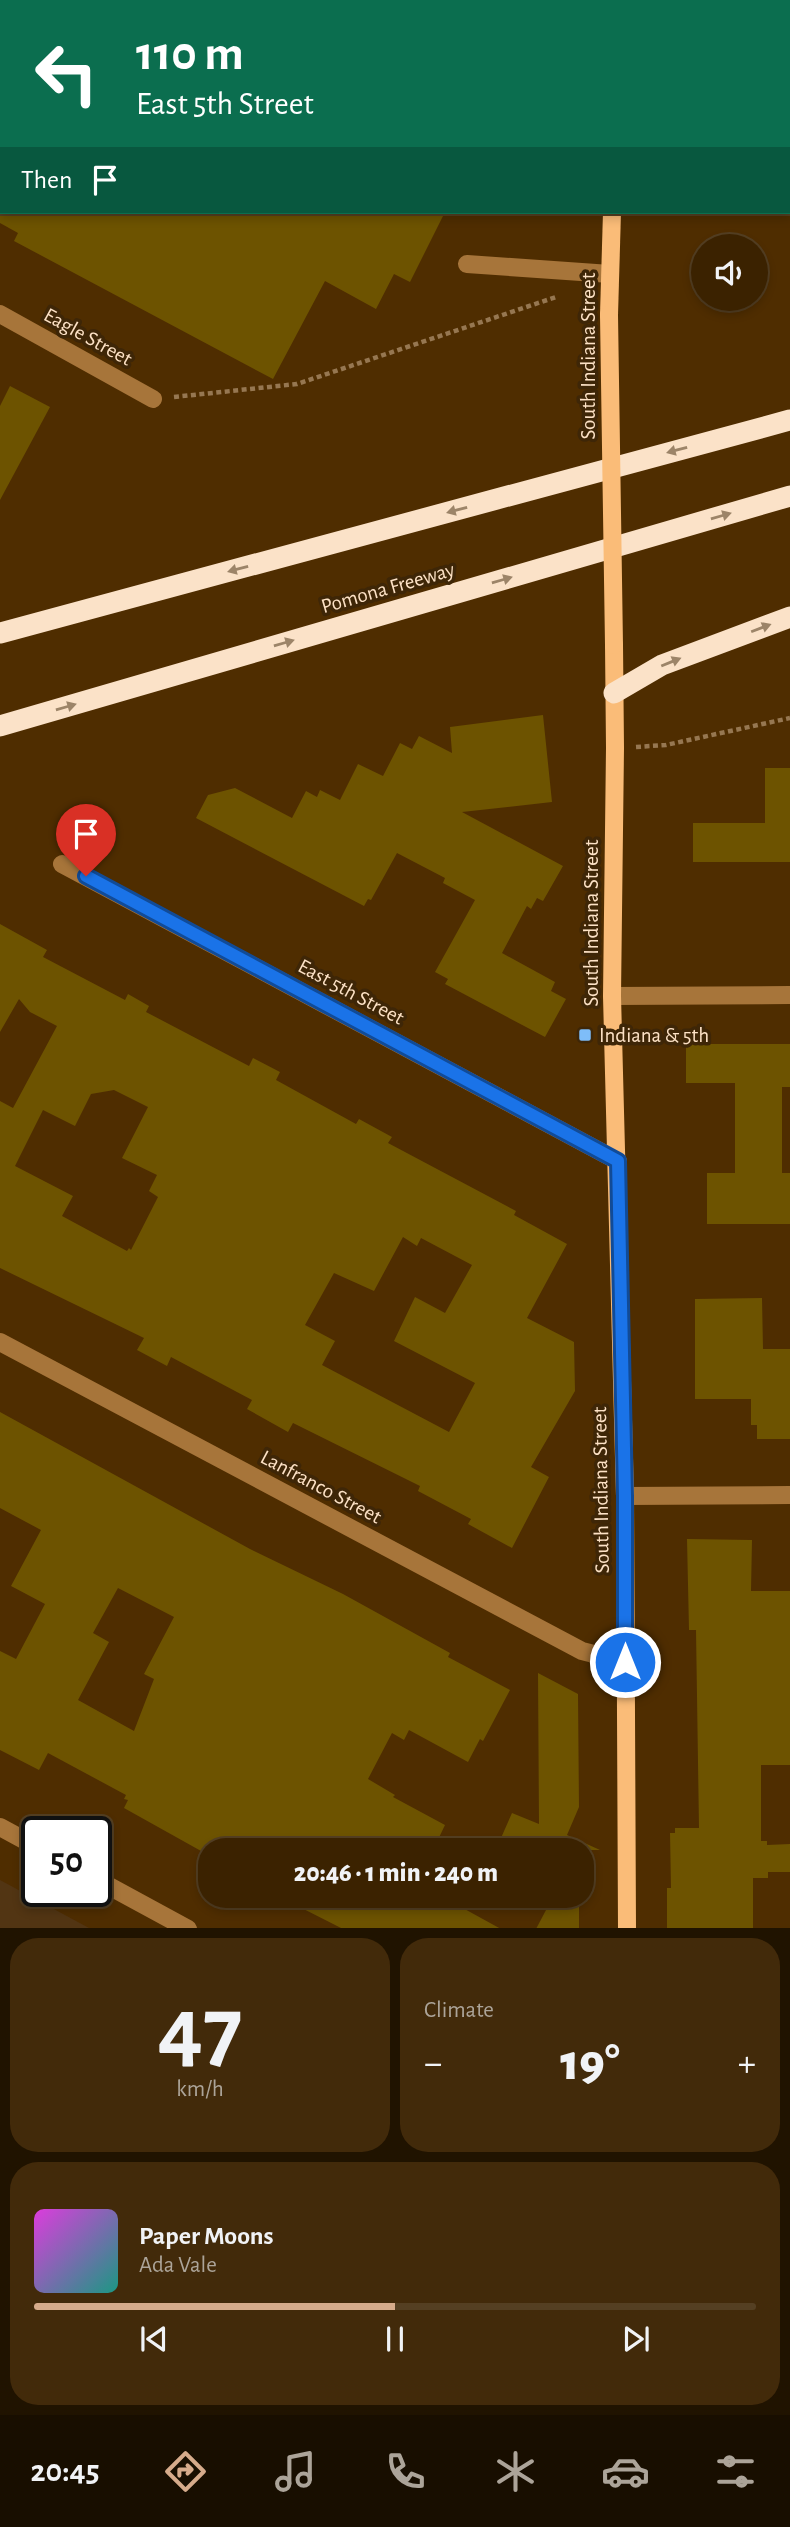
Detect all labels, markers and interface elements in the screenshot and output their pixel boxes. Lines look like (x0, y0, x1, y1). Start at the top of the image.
icon: left (21, 28, 112, 119)
text: 110 m (136, 30, 244, 79)
text: East 5th Street (136, 88, 314, 120)
icon: arrive (86, 161, 124, 199)
text: Then (21, 167, 72, 193)
map controls (691, 234, 768, 311)
button: sound (691, 234, 768, 311)
street label: South Indiana Street (578, 272, 599, 439)
street label: Eagle Street (40, 304, 136, 370)
one-way arrow (666, 446, 687, 456)
one-way arrow (446, 505, 467, 515)
one-way arrow (711, 511, 732, 521)
street label: Pomona Freeway (319, 559, 457, 617)
one-way arrow (226, 564, 248, 575)
one-way arrow (492, 574, 513, 584)
one-way arrow (750, 622, 771, 633)
one-way arrow (274, 638, 295, 648)
one-way arrow (661, 656, 682, 667)
one-way arrow (55, 701, 77, 712)
pin (56, 804, 116, 876)
icon: arrive (67, 815, 105, 853)
street label: South Indiana Street (581, 839, 602, 1006)
street label: East 5th Street (295, 955, 408, 1029)
place label: Indiana & 5th (599, 1025, 709, 1046)
marker: Indiana & 5th (577, 1027, 593, 1043)
street label: South Indiana Street (589, 1406, 613, 1574)
street label: Lanfranco Street (257, 1446, 385, 1528)
position arrow (588, 1625, 662, 1699)
speed limit sign: 50 (21, 1816, 112, 1907)
text: 20:46 · 1 min · 240 m (294, 1860, 498, 1886)
text: 47 (157, 1985, 243, 2076)
text: Climate (424, 1999, 494, 2022)
text: 19° (560, 2037, 620, 2089)
text: − (424, 2045, 442, 2083)
text: + (738, 2045, 756, 2083)
text: km/h (176, 2078, 224, 2101)
text: Paper Moons (139, 2223, 274, 2249)
text: Ada Vale (139, 2254, 217, 2277)
icon: previous (135, 2320, 173, 2358)
icon: pause (376, 2320, 414, 2358)
icon: next (617, 2320, 655, 2358)
icon: directions (161, 2447, 210, 2496)
icon: music (271, 2447, 320, 2496)
icon: phone (381, 2447, 430, 2496)
icon: climate (491, 2447, 540, 2496)
icon: car (601, 2447, 650, 2496)
icon: filters (711, 2447, 760, 2496)
text: 20:45 (31, 2455, 100, 2487)

